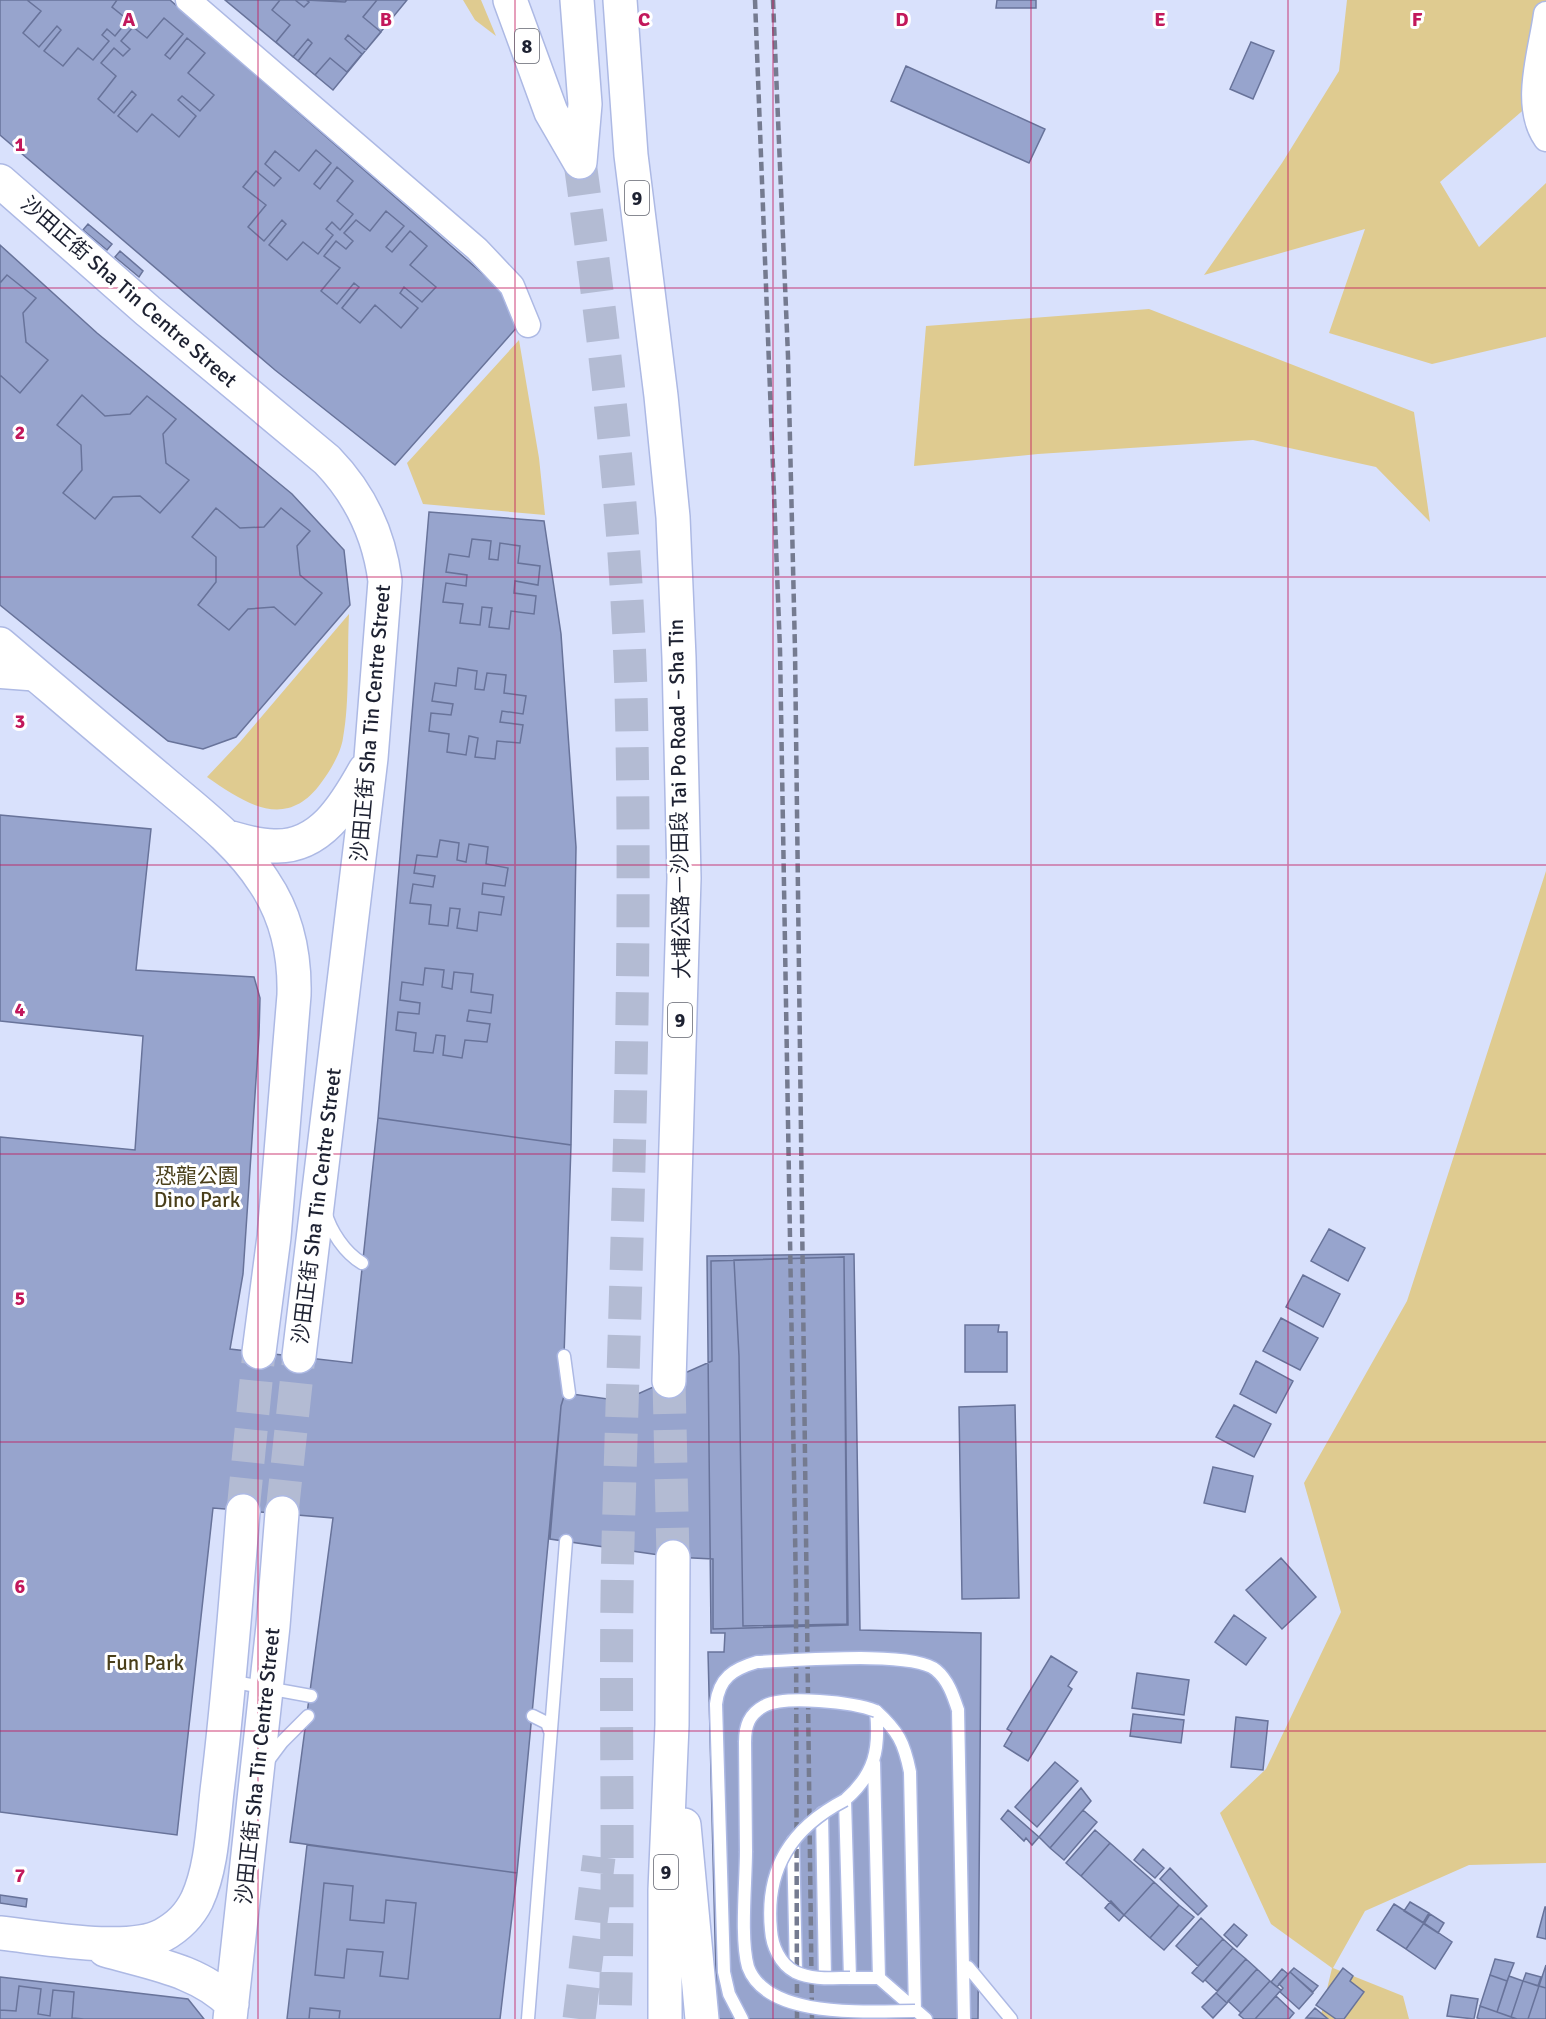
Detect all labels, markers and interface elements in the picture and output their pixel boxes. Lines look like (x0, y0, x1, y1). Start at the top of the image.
text: A (123, 7, 136, 32)
text: B (380, 7, 392, 32)
text: C (638, 7, 650, 32)
text: D (895, 7, 909, 32)
text: E (1154, 7, 1166, 32)
text: F (1412, 7, 1423, 32)
road number: 8 (515, 29, 539, 63)
text: 1 (15, 132, 26, 157)
road number: 9 (625, 181, 649, 215)
street label: 沙田正街 Sha Tin Centre Street (16, 191, 242, 393)
text: 2 (15, 420, 25, 445)
street label: 沙田正街 Sha Tin Centre Street (346, 583, 396, 863)
street label: 大埔公路－沙田段 Tai Po Road – Sha Tin (663, 619, 695, 979)
text: 3 (15, 709, 25, 734)
text: 4 (15, 997, 26, 1022)
road number: 9 (668, 1003, 692, 1037)
street label: 沙田正街 Sha Tin Centre Street (287, 1066, 347, 1346)
park label: 恐龍公園 Dino Park (154, 1163, 241, 1213)
text: 5 (15, 1286, 25, 1311)
text: 6 (15, 1574, 26, 1599)
street label: 沙田正街 Sha Tin Centre Street (231, 1626, 285, 1906)
park label: Fun Park (106, 1650, 185, 1676)
road number: 9 (654, 1855, 678, 1889)
text: 7 (15, 1863, 26, 1888)

